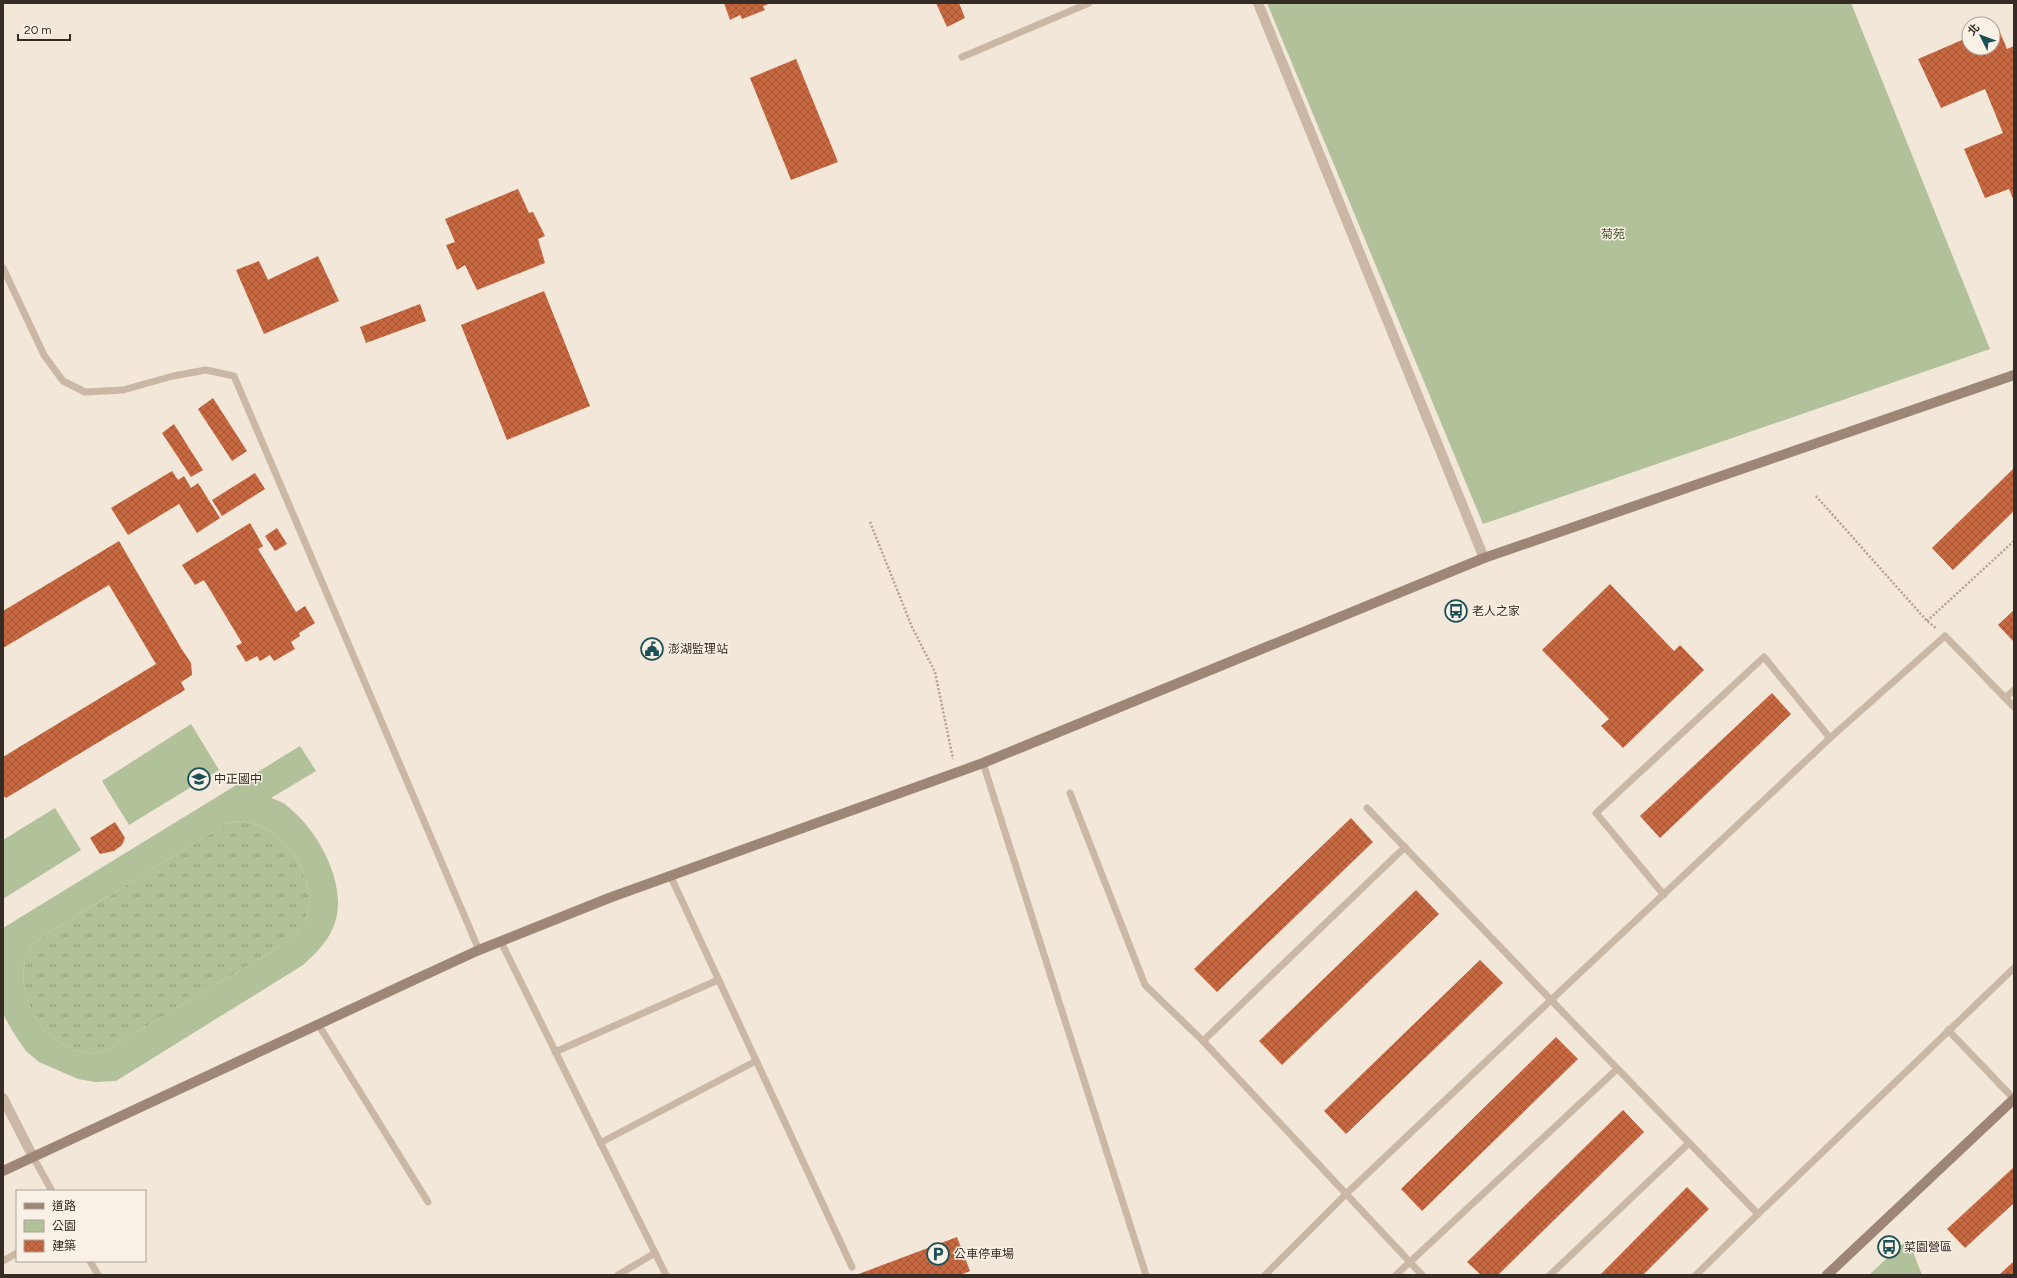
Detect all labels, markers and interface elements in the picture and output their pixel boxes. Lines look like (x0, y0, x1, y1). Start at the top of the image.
scale bar (18, 16, 70, 42)
north arrow (1961, 16, 2001, 56)
text: 北 (1965, 21, 1982, 38)
text: 20 m (24, 23, 52, 37)
park label: 菊苑 (1601, 227, 1625, 241)
bus stop icon: 老人之家 (1443, 598, 1469, 624)
place label: 老人之家 (1472, 604, 1520, 618)
public building icon: 澎湖監理站 (639, 636, 665, 662)
place label: 澎湖監理站 (668, 642, 728, 656)
school or university icon: 中正國中 (186, 766, 212, 792)
place label: 中正國中 (214, 772, 262, 786)
legend (16, 1190, 146, 1262)
text: 道路 (52, 1199, 76, 1213)
text: 公園 (52, 1219, 76, 1233)
bus stop icon: 菜園營區 (1876, 1234, 1902, 1260)
text: 建築 (52, 1239, 76, 1253)
place label: 菜園營區 (1904, 1240, 1952, 1254)
parking icon: 公車停車場 (925, 1241, 951, 1267)
place label: 公車停車場 (954, 1247, 1014, 1261)

